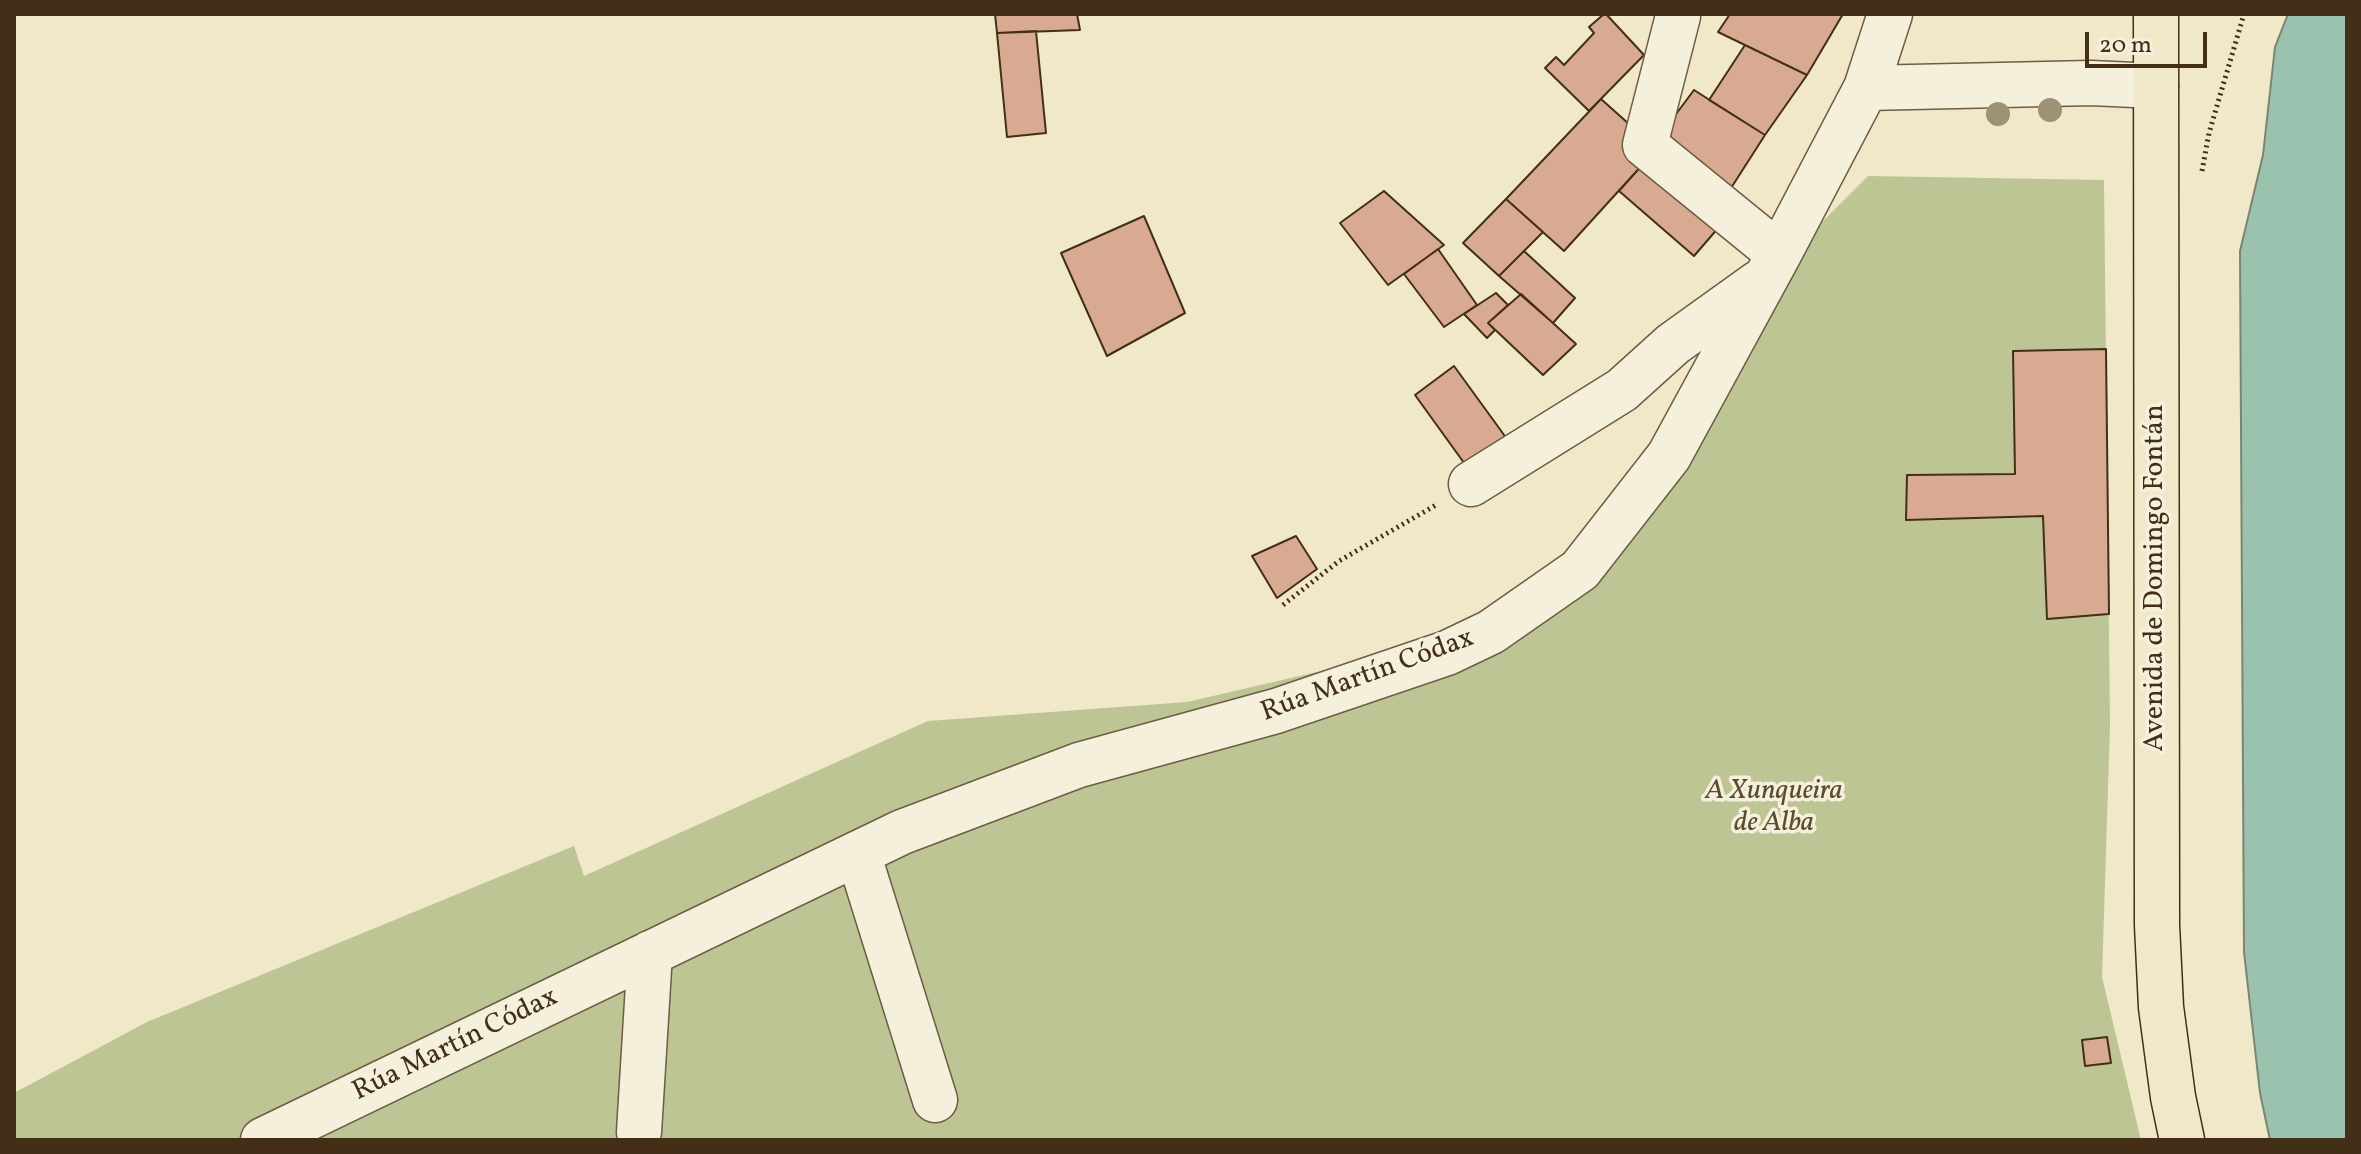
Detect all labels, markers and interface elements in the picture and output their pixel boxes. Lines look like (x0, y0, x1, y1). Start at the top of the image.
scale bar (2089, 16, 2211, 66)
text: 20 m (2099, 29, 2152, 63)
street label: Avenida de Domingo Fontán (2140, 404, 2174, 752)
street label: Rúa Martín Códax (1257, 623, 1479, 731)
park label: A Xunqueira de Alba (1705, 776, 1843, 842)
street label: Rúa Martín Códax (348, 982, 564, 1110)

